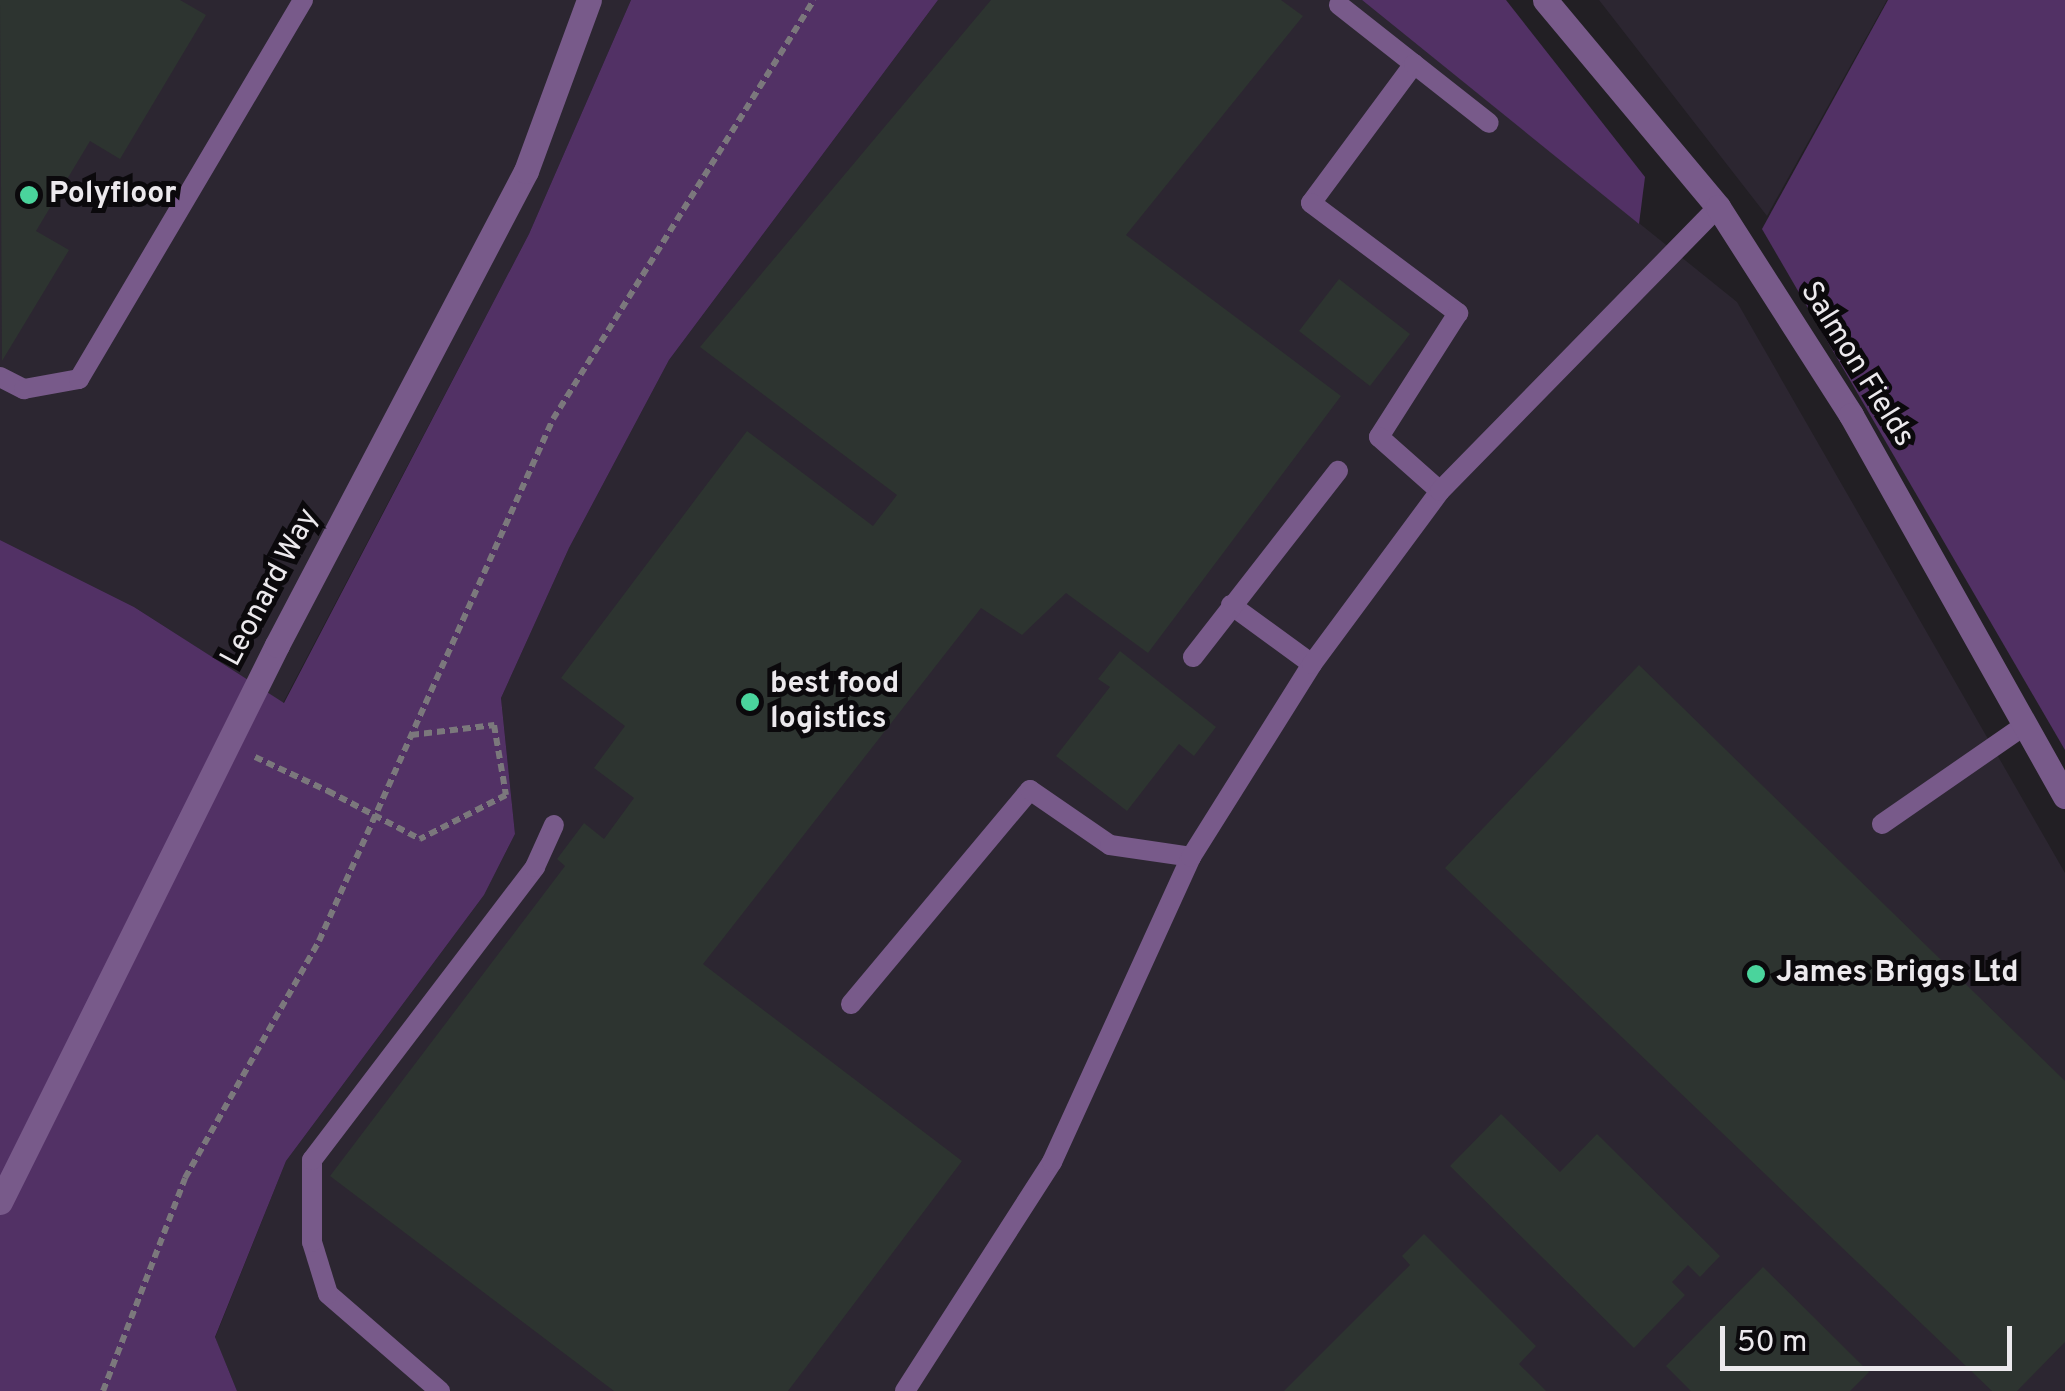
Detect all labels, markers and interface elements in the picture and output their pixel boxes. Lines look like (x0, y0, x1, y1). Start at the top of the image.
place label: Polyfloor (49, 177, 177, 213)
marker: Polyfloor (18, 184, 40, 206)
street label: Salmon Fields (1791, 276, 1921, 454)
street label: Leonard Way (214, 503, 328, 673)
place label: best food logistics (770, 667, 899, 738)
marker: best food logistics (739, 691, 761, 713)
place label: James Briggs Ltd (1776, 956, 2018, 992)
marker: James Briggs Ltd (1745, 963, 1767, 985)
scale bar (1725, 1306, 2018, 1368)
text: 50 m (1737, 1325, 1807, 1362)

